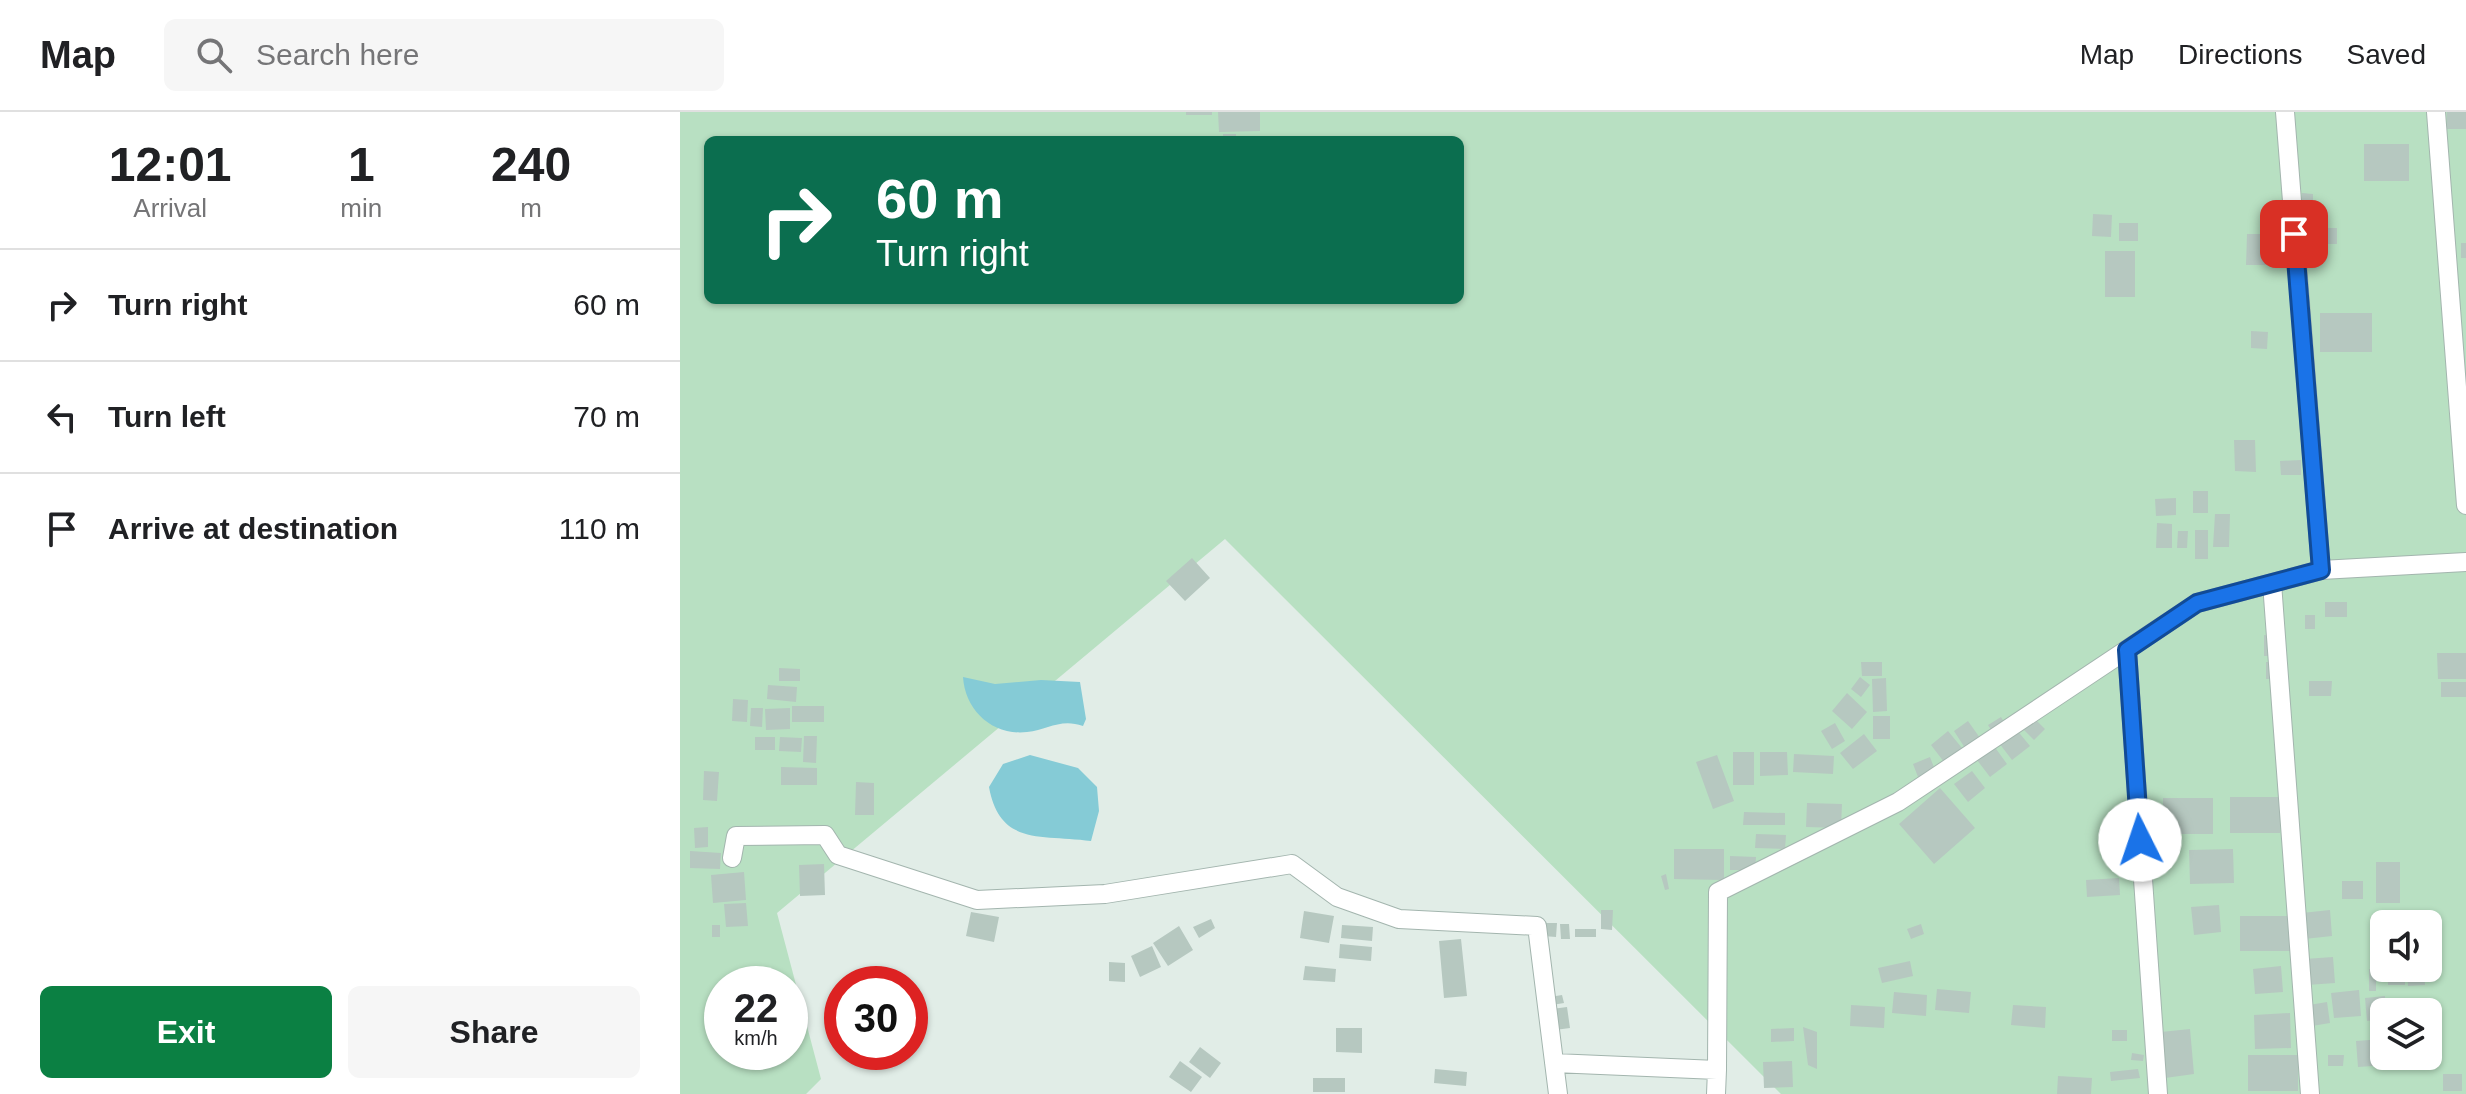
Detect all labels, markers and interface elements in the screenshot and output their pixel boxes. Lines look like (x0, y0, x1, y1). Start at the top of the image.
search box (164, 19, 724, 91)
icon: search (192, 33, 236, 77)
text: Map (40, 34, 116, 76)
text: Search here (256, 38, 419, 71)
text: Map (2080, 39, 2134, 70)
text: Directions (2178, 39, 2303, 70)
text: Saved (2347, 39, 2426, 70)
text: 12:01 (109, 138, 232, 191)
text: 1 (348, 138, 375, 191)
text: 240 (491, 138, 571, 191)
text: 60 m (876, 167, 1004, 230)
icon: right (744, 168, 848, 272)
text: Arrival (133, 193, 207, 223)
text: min (340, 193, 382, 223)
text: m (520, 193, 542, 223)
pin (2260, 200, 2328, 268)
icon: arrive (2272, 212, 2316, 256)
text: Turn right (876, 233, 1029, 274)
icon: right (40, 283, 84, 327)
text: Turn right (108, 288, 247, 321)
text: 60 m (573, 288, 640, 321)
icon: left (40, 395, 84, 439)
text: Turn left (108, 400, 226, 433)
text: 70 m (573, 400, 640, 433)
icon: arrive (40, 507, 84, 551)
text: Arrive at destination (108, 512, 398, 545)
text: 110 m (559, 512, 640, 545)
position arrow (2098, 798, 2182, 882)
map controls (2370, 910, 2442, 1070)
button: sound (2370, 910, 2442, 982)
speed limit sign: 30 (824, 966, 928, 1070)
button: Exit (40, 986, 332, 1078)
button: Share (348, 986, 640, 1078)
text: 22 (734, 986, 778, 1030)
button: layers (2370, 998, 2442, 1070)
text: km/h (734, 1027, 778, 1049)

